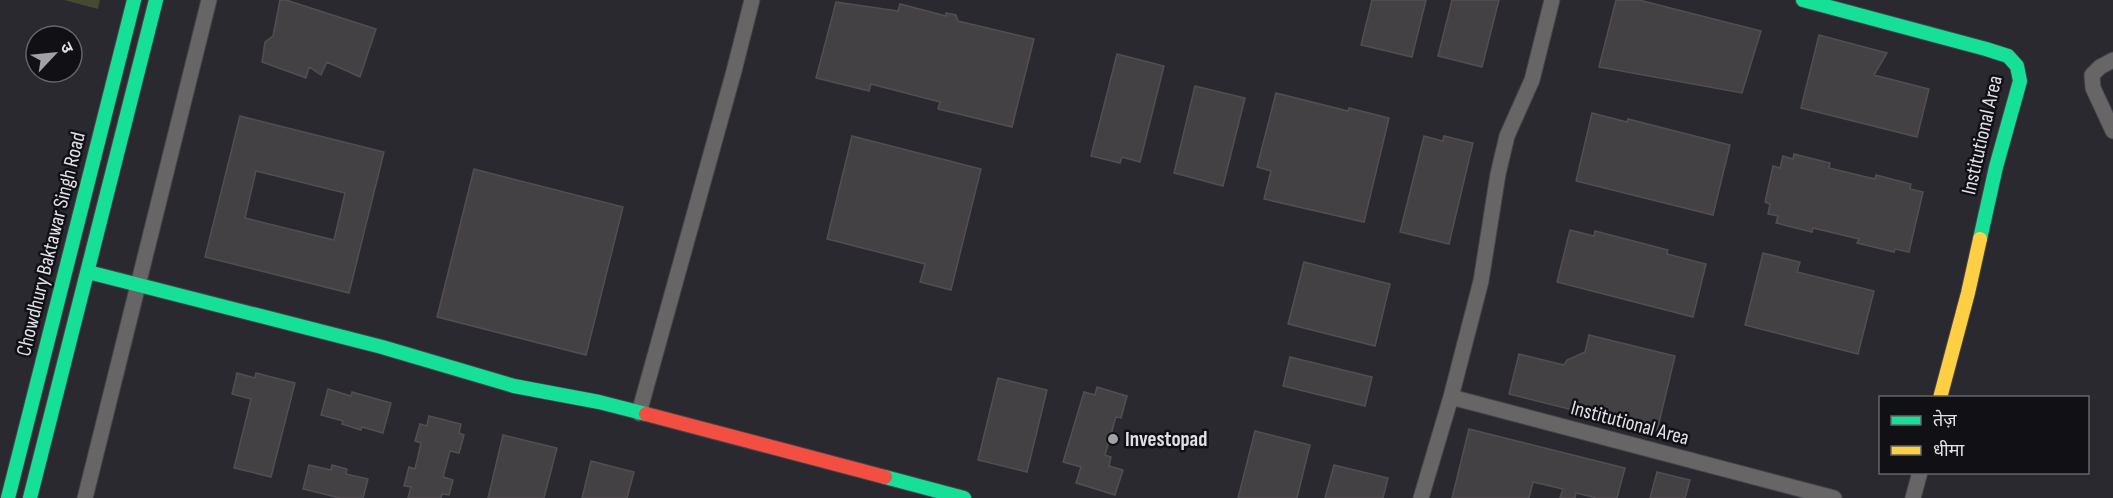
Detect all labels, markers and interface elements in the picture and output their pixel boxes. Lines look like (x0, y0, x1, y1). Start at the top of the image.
north arrow (24, 24, 84, 84)
text: उ (56, 40, 77, 57)
street label: Institutional Area (1956, 73, 2008, 197)
street label: Chowdhury Baktawar Singh Road (11, 129, 91, 359)
street label: Institutional Area (1568, 395, 1692, 451)
legend (1879, 396, 2089, 474)
text: तेज़ (1933, 409, 1957, 431)
place label: Investopad (1125, 427, 1207, 452)
marker: Investopad (1106, 432, 1120, 446)
text: धीमा (1933, 440, 1964, 461)

